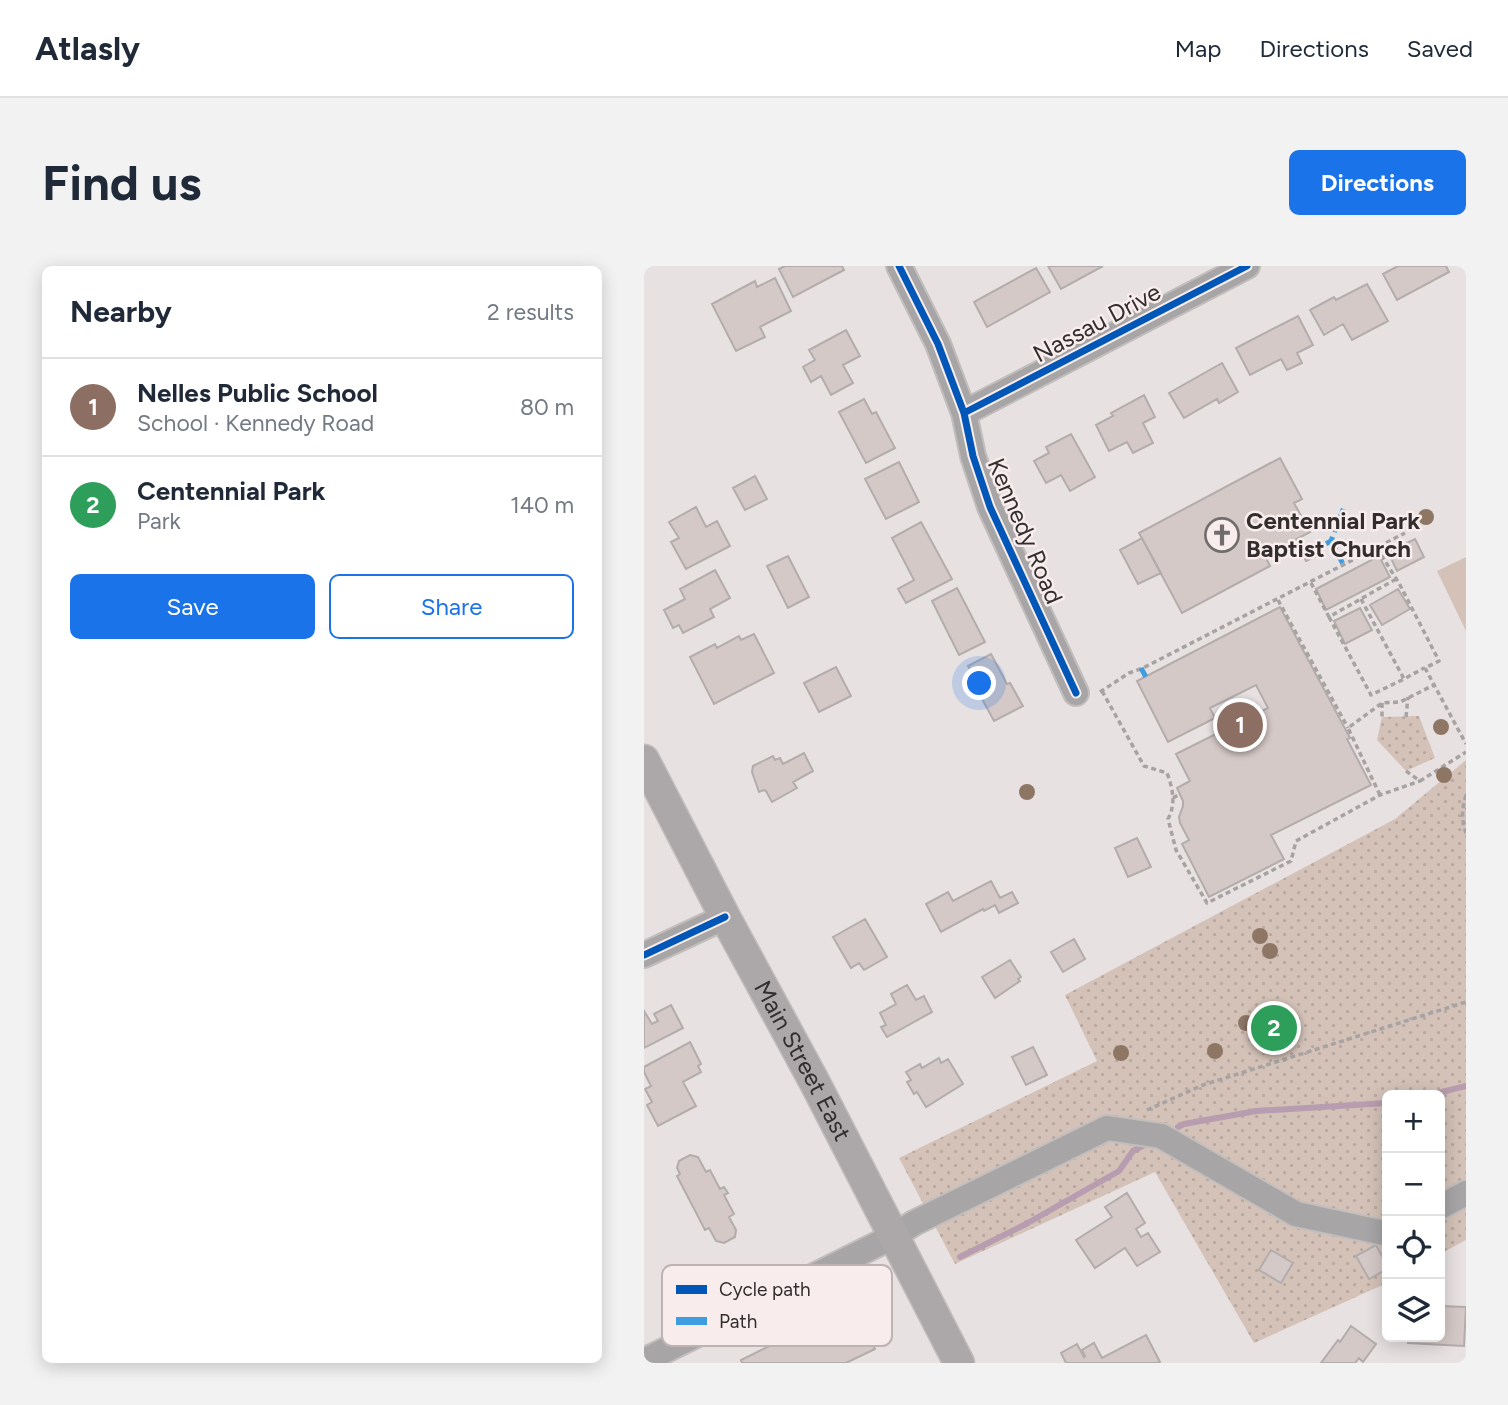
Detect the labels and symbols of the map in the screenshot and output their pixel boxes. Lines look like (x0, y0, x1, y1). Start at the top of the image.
street label: Nassau Drive (1028, 277, 1165, 368)
street label: Kennedy Road (982, 454, 1069, 608)
place label: Centennial Park Baptist Church (1246, 506, 1420, 563)
church icon: Centennial Park Baptist Church (1203, 516, 1241, 554)
your location (962, 666, 996, 700)
pin: 1 (1217, 699, 1263, 751)
street label: Main Street East (748, 975, 857, 1146)
pin: 2 (1251, 1002, 1297, 1054)
legend (662, 1265, 892, 1346)
text: Cycle path (719, 1278, 811, 1301)
text: Path (719, 1310, 757, 1333)

